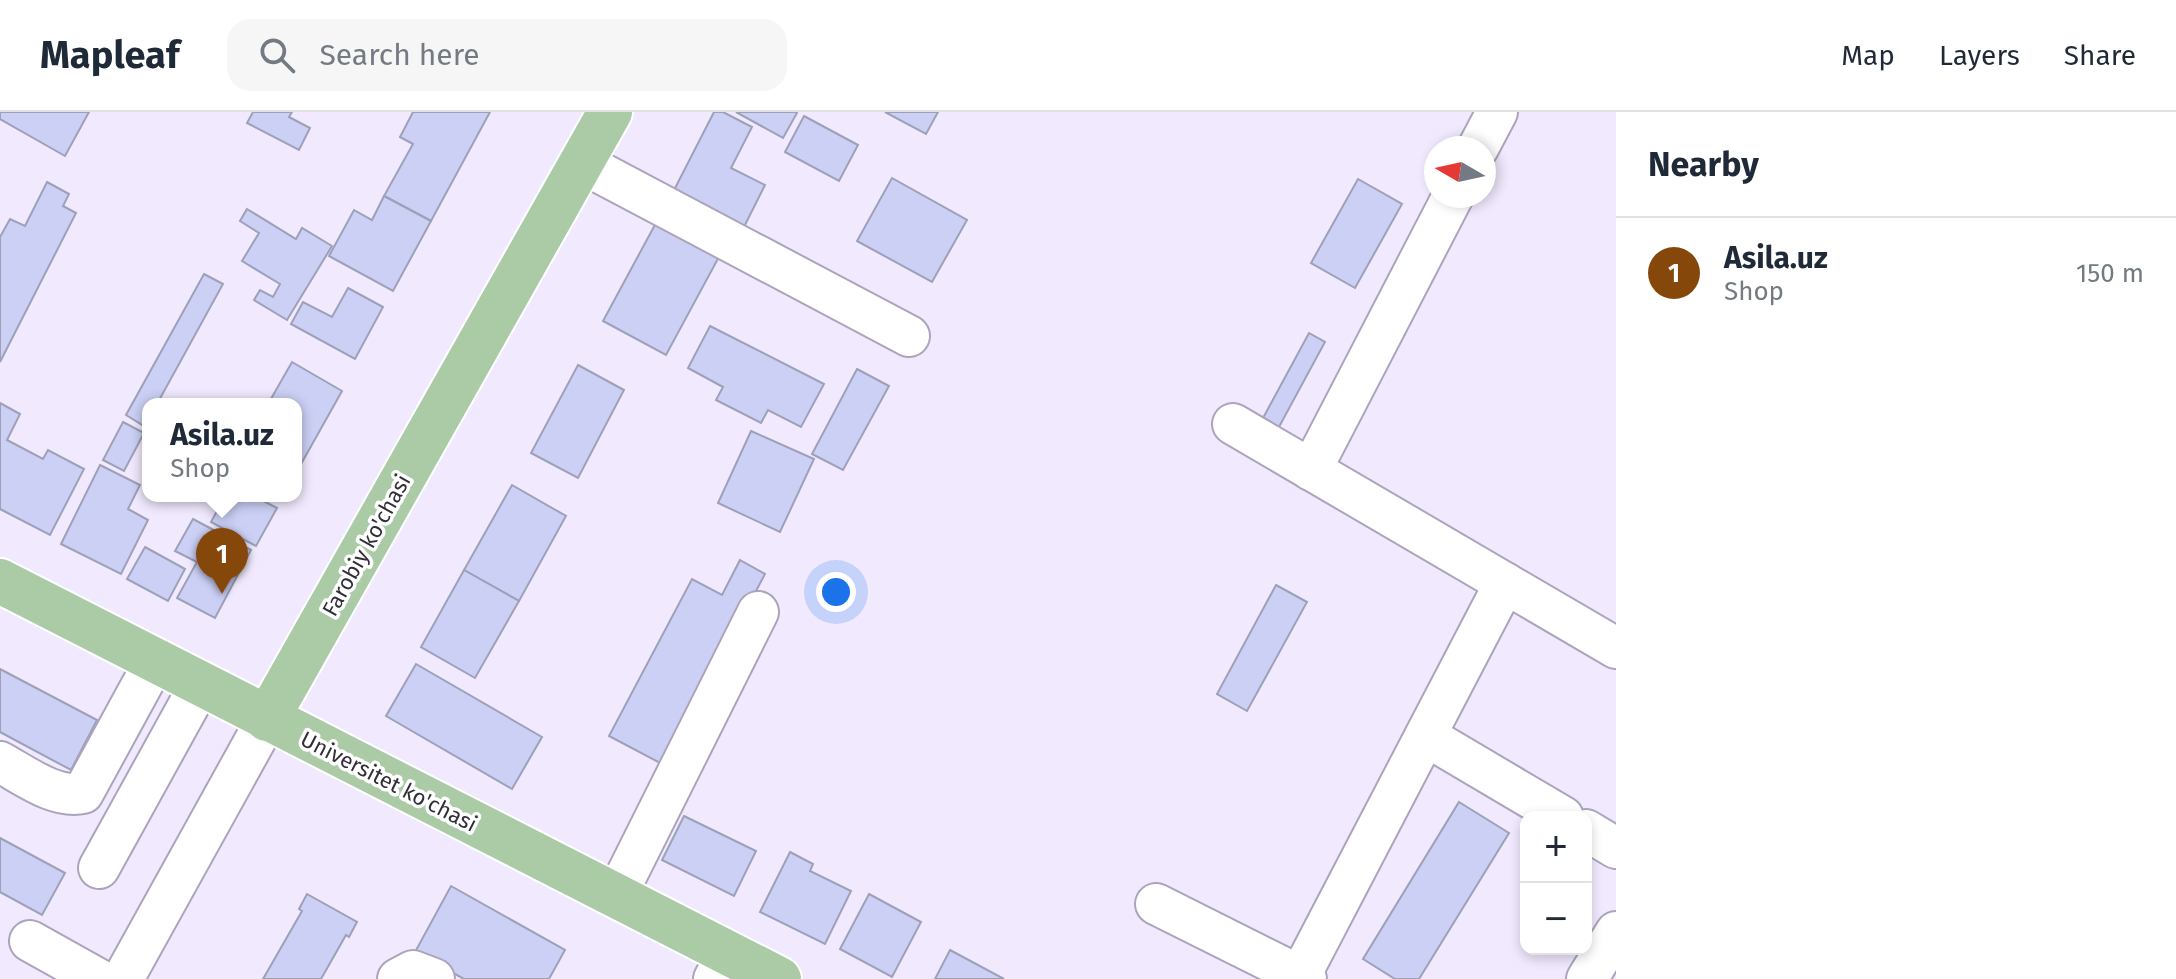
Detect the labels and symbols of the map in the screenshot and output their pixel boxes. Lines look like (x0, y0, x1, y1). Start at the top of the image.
north arrow (1424, 136, 1496, 208)
street label: Farobiy ko'chasi (316, 470, 417, 621)
pin: 1 (196, 528, 248, 594)
your location (816, 572, 856, 612)
street label: Universitet ko'chasi (296, 725, 481, 838)

